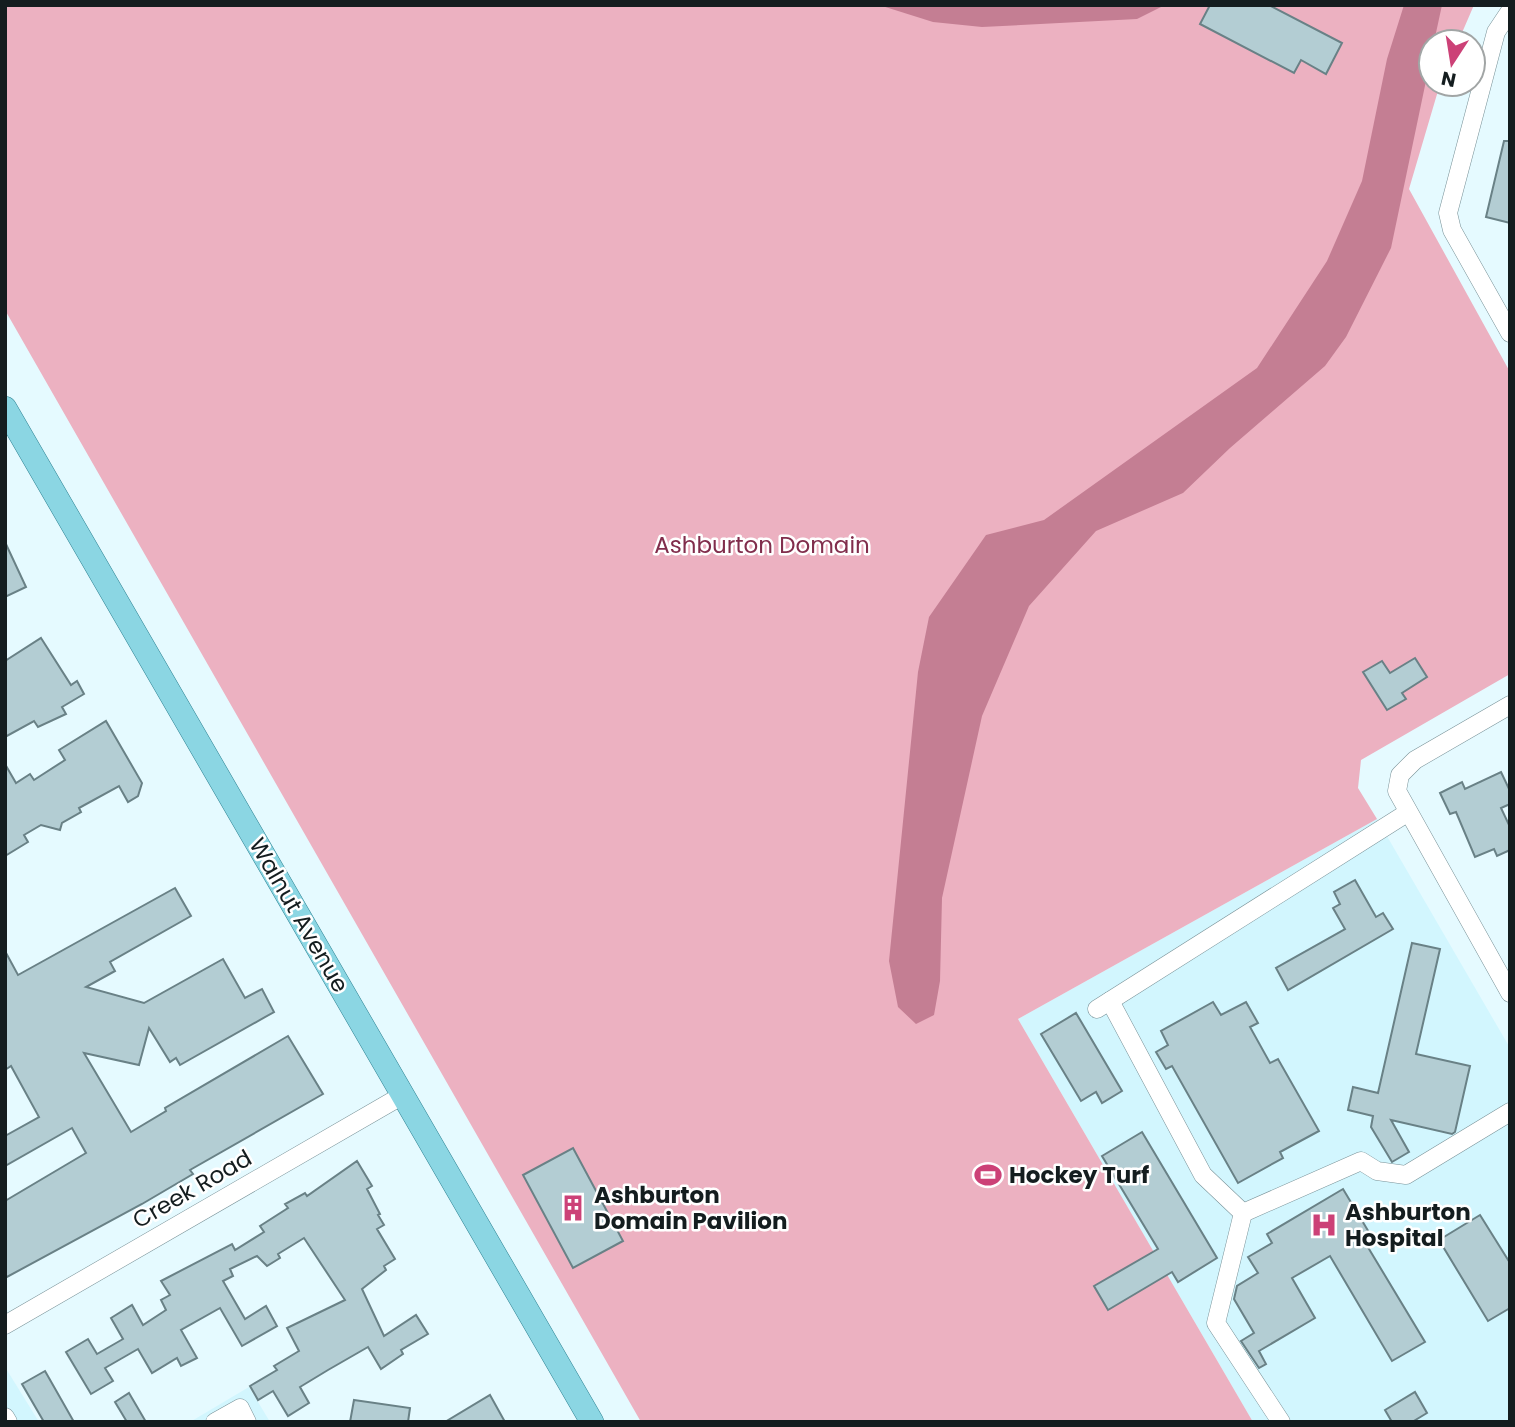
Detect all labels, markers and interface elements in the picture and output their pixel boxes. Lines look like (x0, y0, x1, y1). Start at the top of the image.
north arrow (1417, 28, 1487, 98)
text: N (1439, 64, 1458, 94)
park label: Ashburton Domain (654, 529, 870, 561)
street label: Walnut Avenue (242, 832, 356, 998)
street label: Creek Road (127, 1142, 257, 1236)
place label: Hockey Turf (1009, 1159, 1149, 1191)
sports icon: Hockey Turf (973, 1160, 1003, 1190)
place label: Ashburton Domain Pavilion (594, 1179, 787, 1237)
building icon: Ashburton Domain Pavilion (558, 1193, 588, 1223)
place label: Ashburton Hospital (1345, 1196, 1471, 1254)
hospital icon: Ashburton Hospital (1309, 1210, 1339, 1240)

